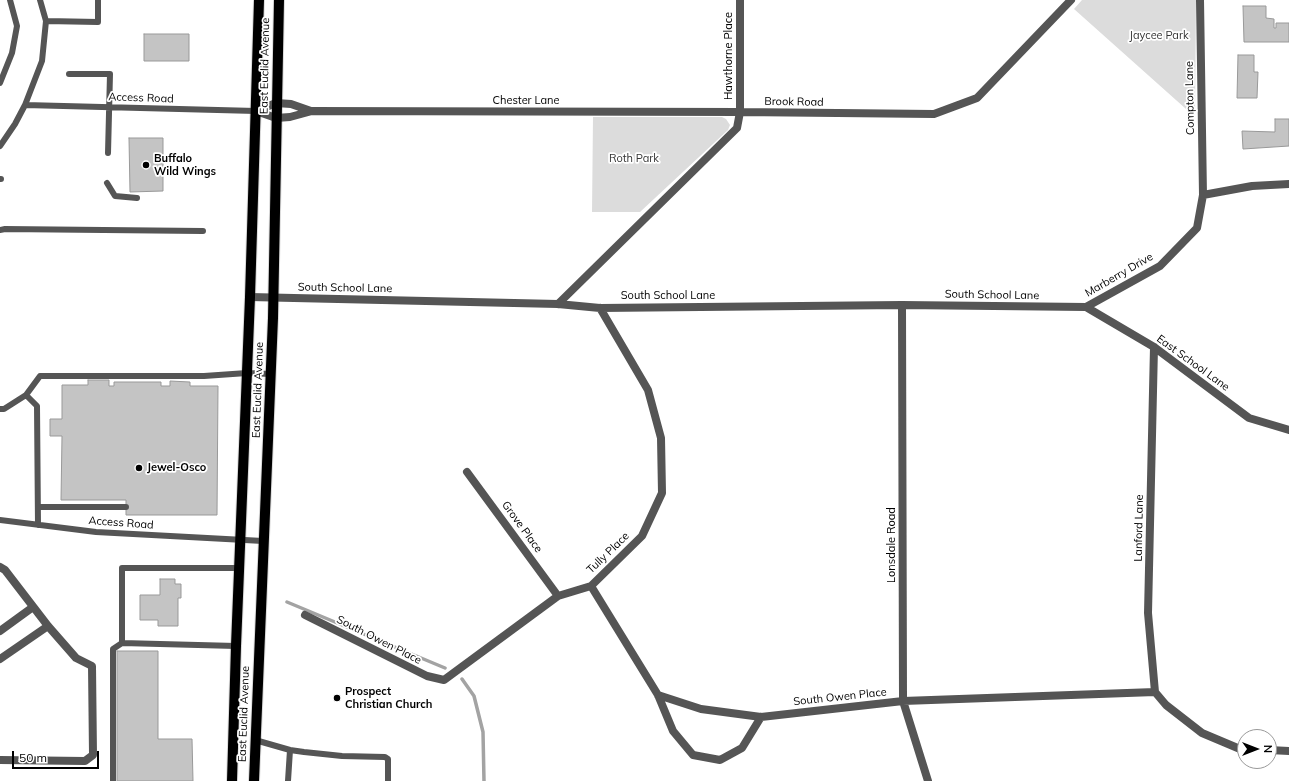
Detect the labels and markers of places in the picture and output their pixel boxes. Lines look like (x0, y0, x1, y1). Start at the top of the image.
place label: Buffalo Wild Wings (154, 152, 216, 178)
marker: Buffalo Wild Wings (141, 160, 151, 170)
place label: Jewel-Osco (147, 461, 206, 475)
marker: Jewel-Osco (134, 463, 144, 473)
place label: Prospect Christian Church (345, 685, 432, 711)
marker: Prospect Christian Church (332, 693, 342, 703)

